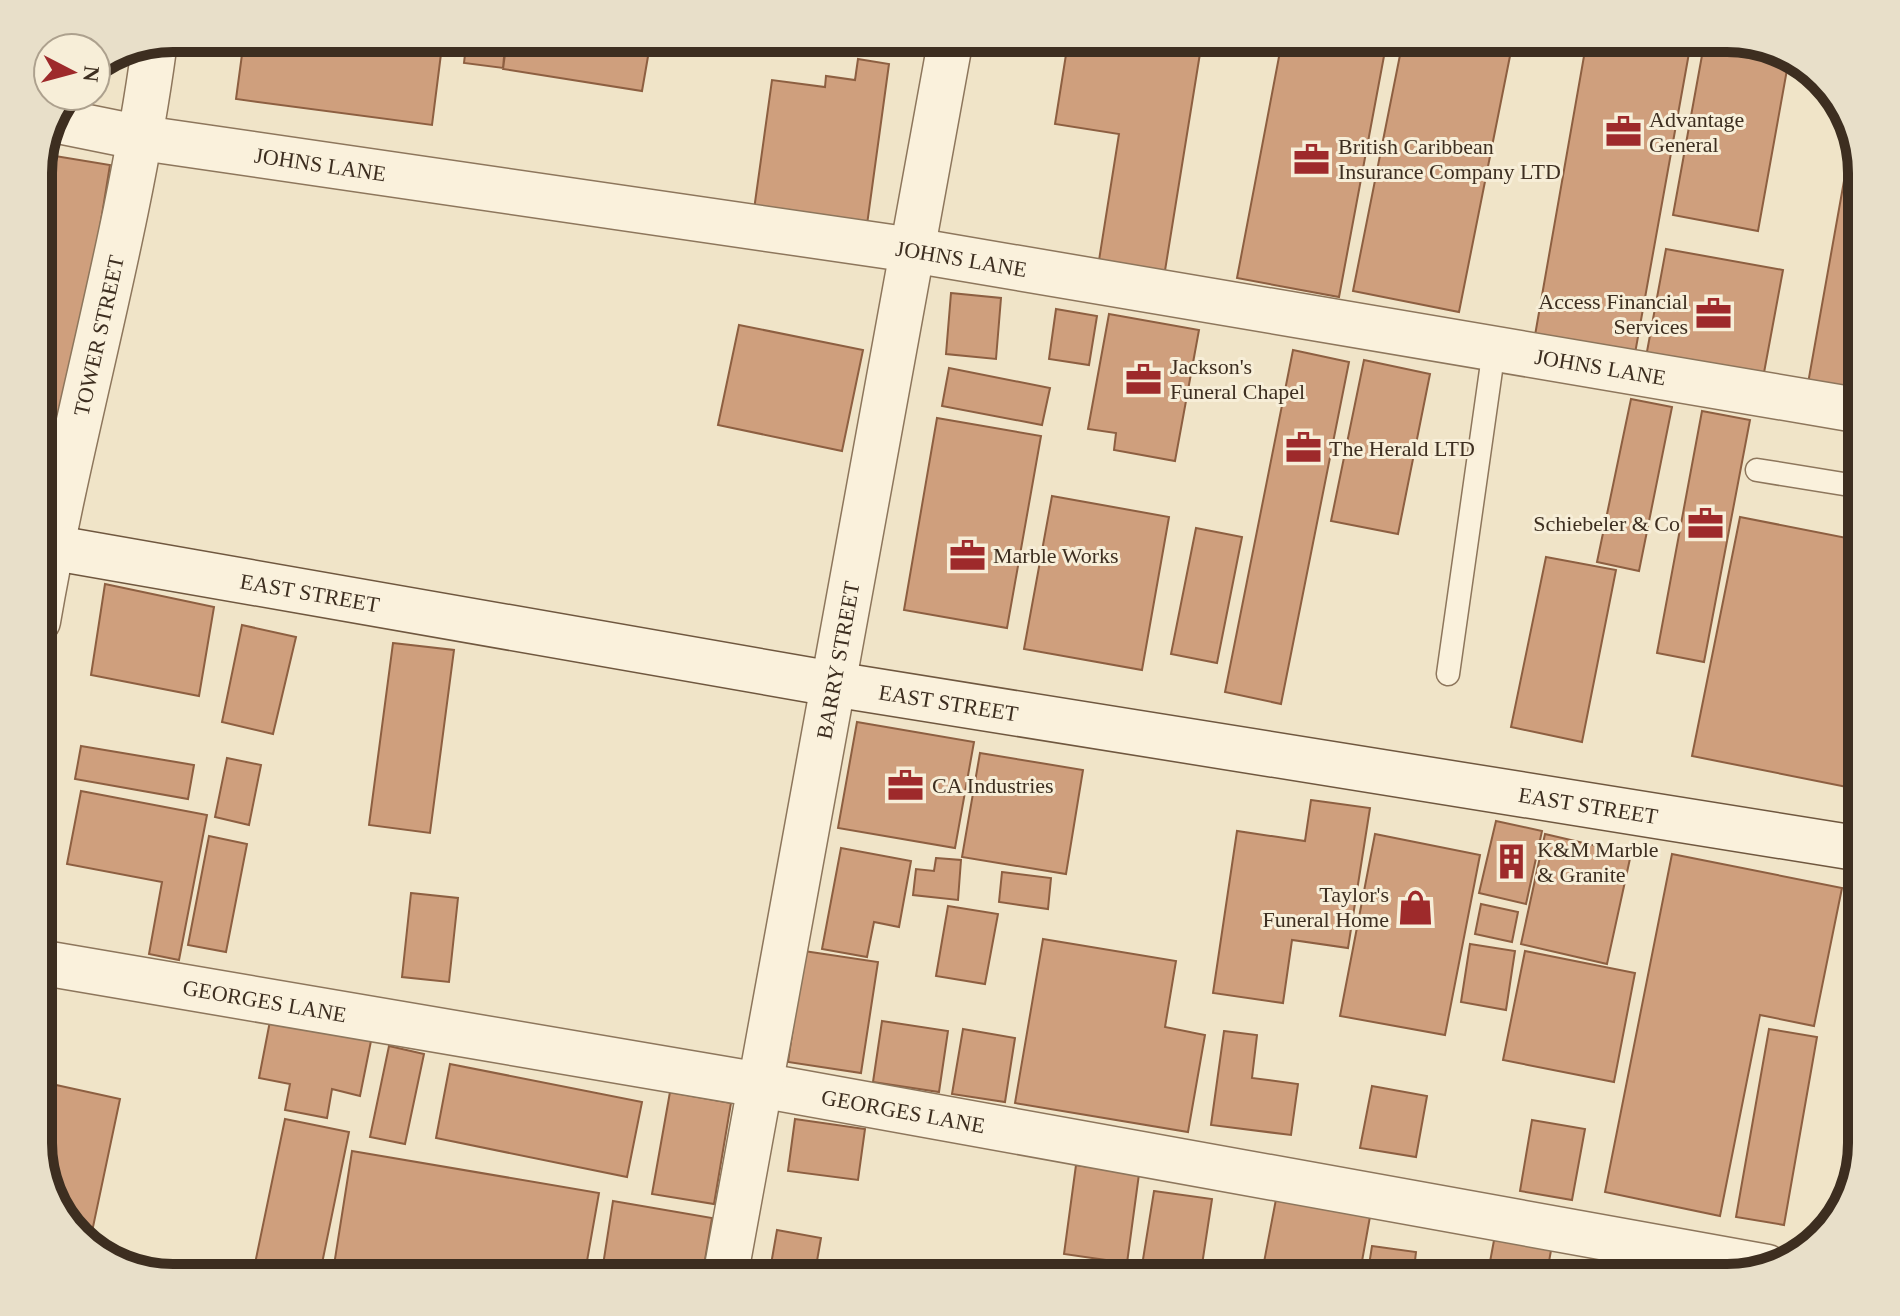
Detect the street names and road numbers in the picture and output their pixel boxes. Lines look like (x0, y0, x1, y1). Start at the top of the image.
street label: JOHNS LANE (253, 142, 388, 186)
street label: JOHNS LANE (894, 235, 1029, 282)
street label: TOWER STREET (68, 252, 129, 418)
street label: JOHNS LANE (1533, 343, 1668, 390)
street label: EAST STREET (238, 568, 382, 617)
street label: BARRY STREET (811, 579, 864, 741)
street label: EAST STREET (877, 679, 1021, 726)
street label: EAST STREET (1517, 782, 1660, 829)
street label: GEORGES LANE (181, 974, 349, 1027)
street label: GEORGES LANE (820, 1084, 987, 1138)

